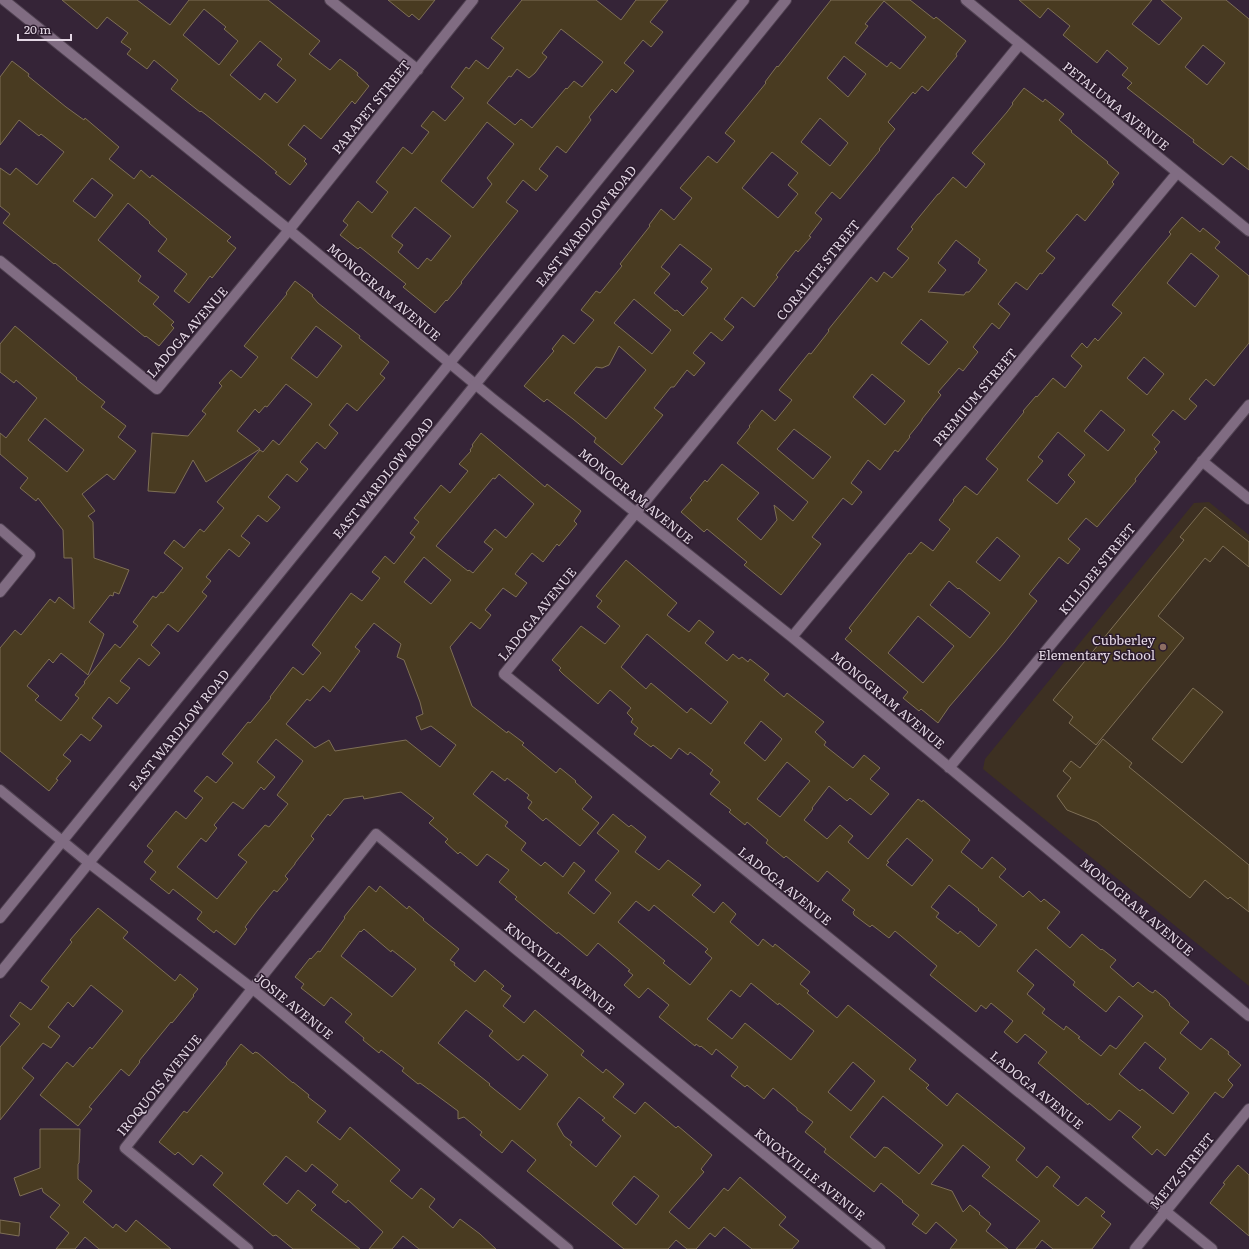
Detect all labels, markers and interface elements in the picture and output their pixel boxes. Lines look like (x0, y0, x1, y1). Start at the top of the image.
scale bar (18, 16, 71, 42)
text: 20 m (24, 20, 51, 38)
street label: PARAPET STREET (327, 55, 415, 158)
street label: PETALUMA AVENUE (1059, 57, 1174, 155)
street label: EAST WARDLOW ROAD (531, 161, 641, 291)
street label: CORALITE STREET (771, 215, 864, 324)
street label: MONOGRAM AVENUE (323, 238, 445, 345)
street label: LADOGA AVENUE (142, 282, 232, 381)
street label: PREMIUM STREET (928, 343, 1021, 450)
street label: EAST WARDLOW ROAD (328, 413, 438, 543)
street label: MONOGRAM AVENUE (575, 443, 698, 548)
street label: KILLDEE STREET (1054, 518, 1140, 619)
street label: LADOGA AVENUE (493, 563, 580, 664)
place label: Cubberley Elementary School (1038, 630, 1156, 664)
marker: Cubberley Elementary School (1158, 642, 1168, 652)
street label: MONOGRAM AVENUE (827, 646, 949, 753)
street label: EAST WARDLOW ROAD (124, 665, 234, 795)
street label: LADOGA AVENUE (735, 842, 836, 929)
street label: MONOGRAM AVENUE (1076, 853, 1198, 960)
street label: KNOXVILLE AVENUE (501, 917, 620, 1018)
street label: JOSIE AVENUE (251, 968, 338, 1043)
street label: IROQUOIS AVENUE (112, 1030, 206, 1140)
street label: LADOGA AVENUE (987, 1046, 1088, 1133)
street label: KNOXVILLE AVENUE (751, 1123, 870, 1224)
street label: METZ STREET (1145, 1128, 1219, 1213)

